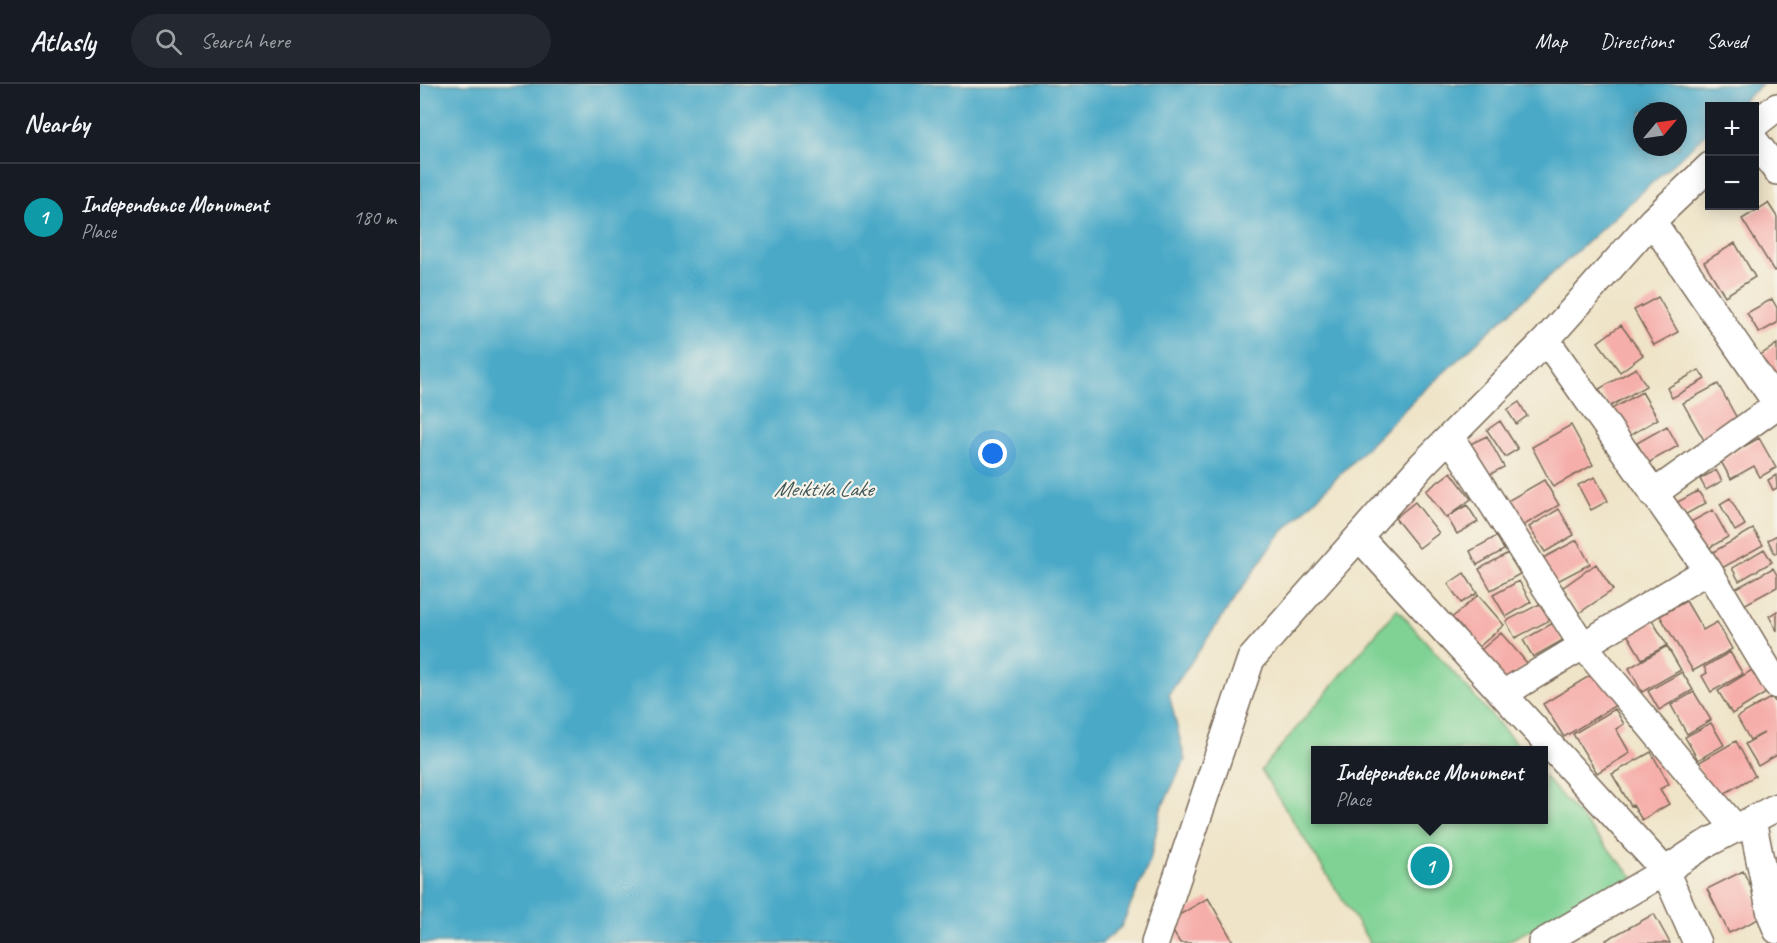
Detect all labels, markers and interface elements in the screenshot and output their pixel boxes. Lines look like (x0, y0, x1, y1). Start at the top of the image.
search box (131, 14, 551, 68)
text: Atlasly (30, 24, 95, 59)
icon: search (152, 25, 185, 58)
text: Search here (200, 27, 290, 55)
text: Map (1535, 28, 1567, 54)
text: Directions (1600, 28, 1673, 54)
text: Saved (1706, 28, 1747, 54)
north arrow (1633, 102, 1687, 156)
map controls (1705, 102, 1759, 210)
button: + (1705, 102, 1759, 156)
text: Nearby (24, 107, 89, 140)
button: − (1705, 156, 1759, 210)
text: Independence Monument (81, 191, 268, 219)
text: 1 (39, 205, 48, 230)
text: 180 m (353, 205, 396, 230)
text: Place (81, 219, 116, 244)
your location (978, 439, 1007, 468)
water label: Meiktila Lake (774, 475, 875, 503)
popup (1311, 746, 1548, 824)
text: Independence Monument (1336, 759, 1523, 787)
text: Place (1336, 787, 1371, 812)
pin: 1 (1410, 844, 1450, 888)

